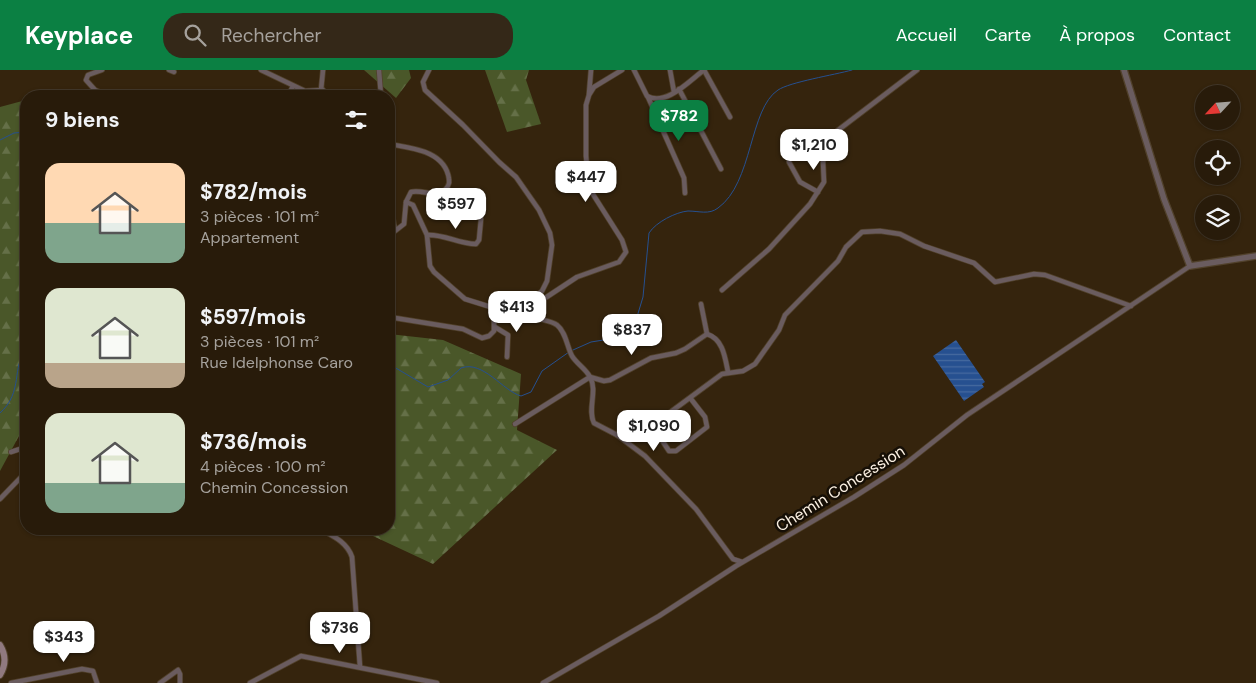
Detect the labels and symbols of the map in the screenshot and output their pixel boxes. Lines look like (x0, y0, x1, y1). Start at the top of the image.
north arrow (1195, 85, 1240, 130)
pin: $782 (649, 100, 709, 142)
pin: $1,210 (773, 128, 855, 171)
pin: $447 (556, 160, 616, 203)
pin: $597 (426, 188, 486, 230)
pin: $413 (487, 290, 547, 333)
pin: $837 (602, 314, 662, 356)
pin: $1,090 (613, 410, 695, 452)
street label: Chemin Concession (772, 440, 909, 537)
pin: $736 (310, 612, 370, 654)
pin: $343 (34, 620, 94, 663)

